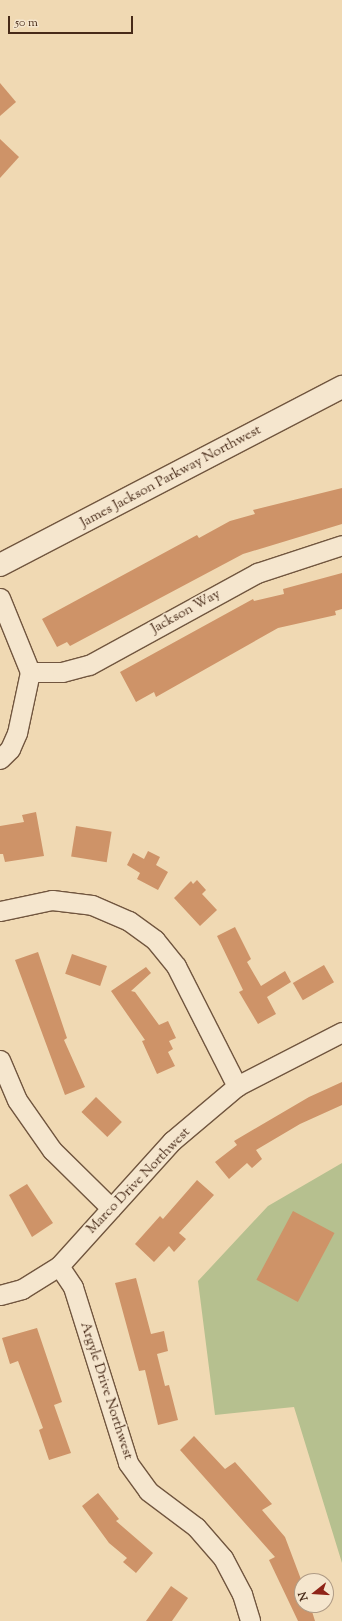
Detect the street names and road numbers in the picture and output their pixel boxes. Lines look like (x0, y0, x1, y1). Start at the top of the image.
street label: James Jackson Parkway Northwest (78, 422, 264, 532)
street label: Jackson Way (148, 586, 224, 638)
street label: Marco Drive Northwest (84, 1124, 194, 1238)
street label: Argyle Drive Northwest (76, 1320, 136, 1462)

